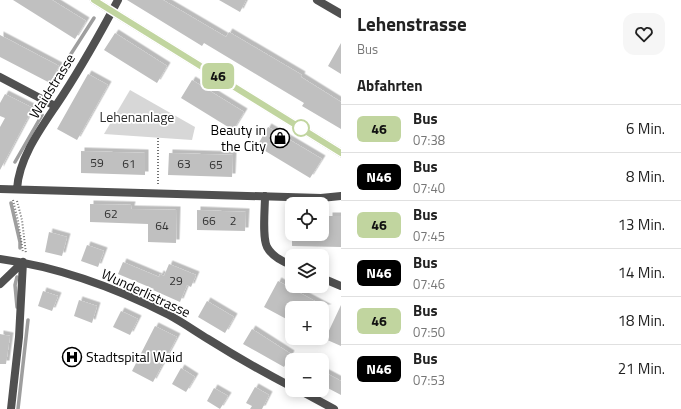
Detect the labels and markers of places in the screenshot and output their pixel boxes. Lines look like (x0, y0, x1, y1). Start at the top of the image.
place label: Beauty in the City (211, 119, 266, 156)
unlabelled marker (292, 119, 310, 137)
shop icon: Beauty in the City (269, 127, 291, 149)
hospital icon: Stadtspital Waid (61, 346, 83, 368)
place label: Stadtspital Waid (86, 346, 183, 367)

